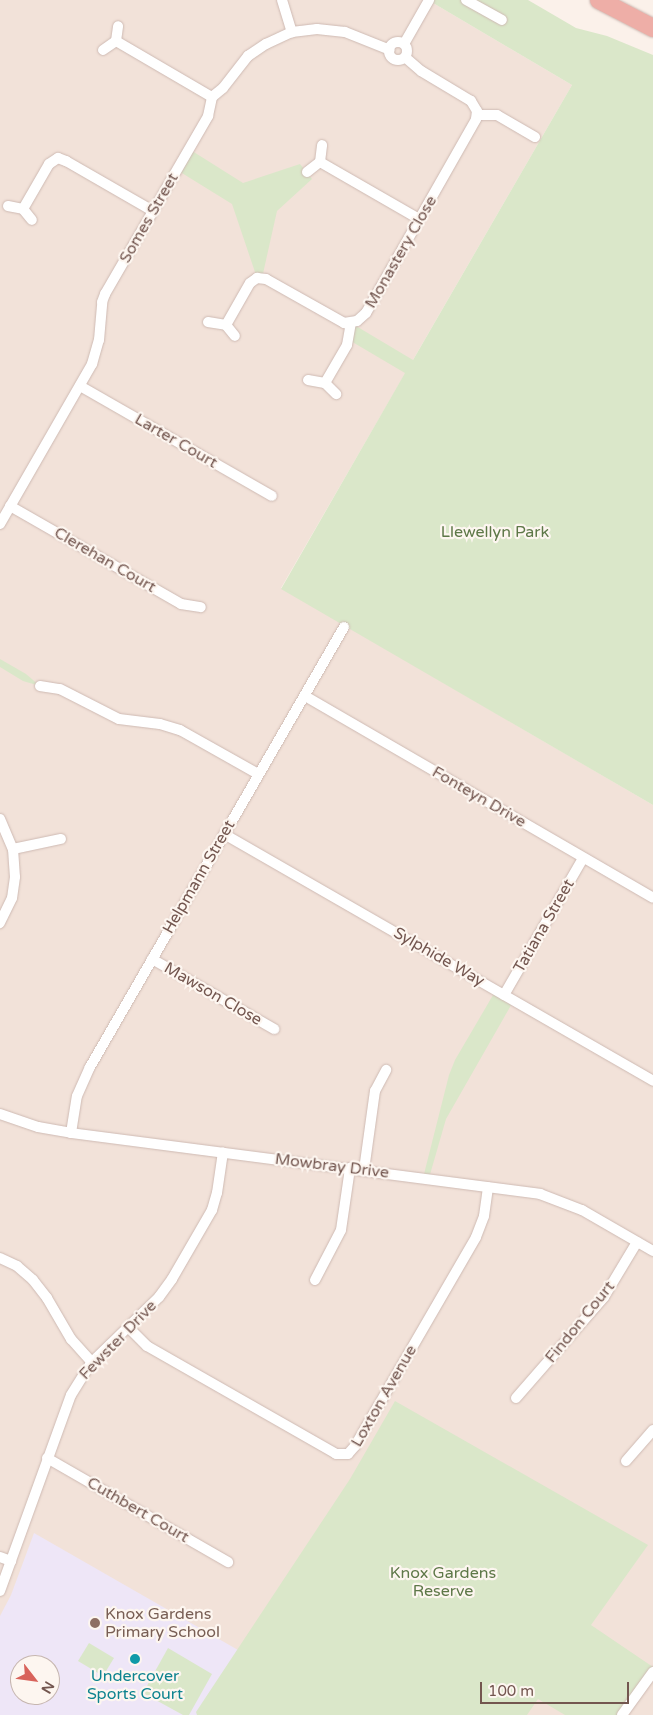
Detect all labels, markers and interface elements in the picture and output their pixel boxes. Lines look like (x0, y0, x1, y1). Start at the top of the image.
street label: Somes Street (115, 170, 183, 266)
street label: Monastery Close (361, 192, 441, 312)
street label: Larter Court (131, 410, 221, 472)
park label: Llewellyn Park (441, 522, 549, 542)
street label: Clerehan Court (51, 523, 159, 597)
street label: Fonteyn Drive (429, 762, 529, 832)
street label: Helpmann Street (159, 817, 239, 937)
street label: Tatiana Street (509, 876, 579, 976)
street label: Sylphide Way (390, 923, 488, 991)
street label: Mawson Close (161, 958, 265, 1030)
street label: Mowbray Drive (274, 1149, 390, 1183)
street label: Findon Court (541, 1277, 619, 1367)
street label: Fewster Drive (75, 1296, 161, 1384)
street label: Loxton Avenue (347, 1342, 421, 1450)
street label: Cuthbert Court (84, 1473, 192, 1547)
park label: Knox Gardens Reserve (390, 1563, 496, 1601)
place label: Knox Gardens Primary School (105, 1604, 220, 1642)
marker: Knox Gardens Primary School (89, 1617, 101, 1629)
marker: Undercover Sports Court (129, 1653, 141, 1665)
north arrow (10, 1655, 60, 1705)
place label: Undercover Sports Court (87, 1666, 183, 1704)
scale bar (483, 1672, 632, 1704)
text: N (37, 1678, 58, 1696)
text: 100 m (488, 1682, 534, 1700)

